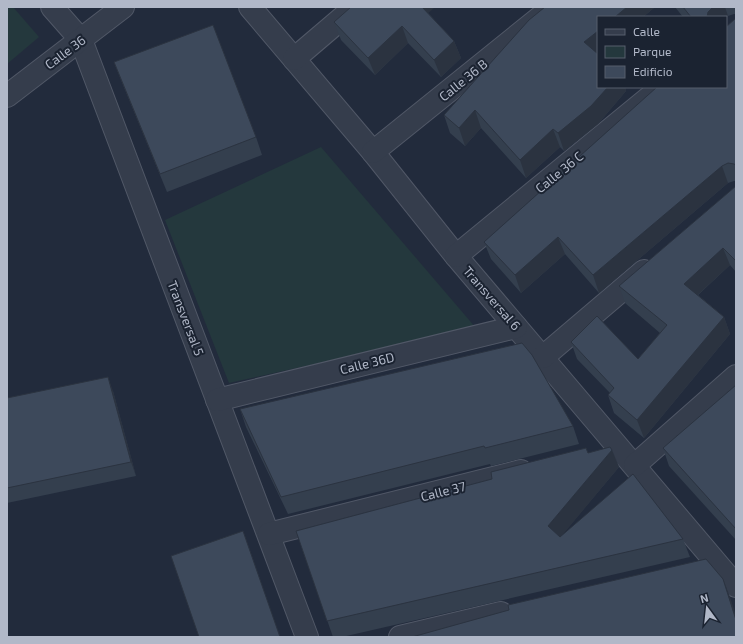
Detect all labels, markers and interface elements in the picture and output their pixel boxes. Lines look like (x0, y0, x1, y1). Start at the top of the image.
legend (597, 16, 727, 88)
text: Calle (633, 24, 660, 38)
street label: Calle 36 (41, 32, 89, 72)
text: Parque (633, 44, 671, 58)
street label: Calle 36 B (436, 56, 490, 104)
text: Edificio (633, 64, 673, 78)
street label: Calle 36 C (532, 148, 586, 196)
street label: Transversal 6 (460, 263, 524, 333)
street label: Transversal 5 (164, 278, 208, 358)
street label: Calle 36D (338, 349, 396, 377)
street label: Calle 37 (419, 478, 468, 504)
north arrow (687, 588, 727, 628)
text: N (699, 591, 710, 605)

